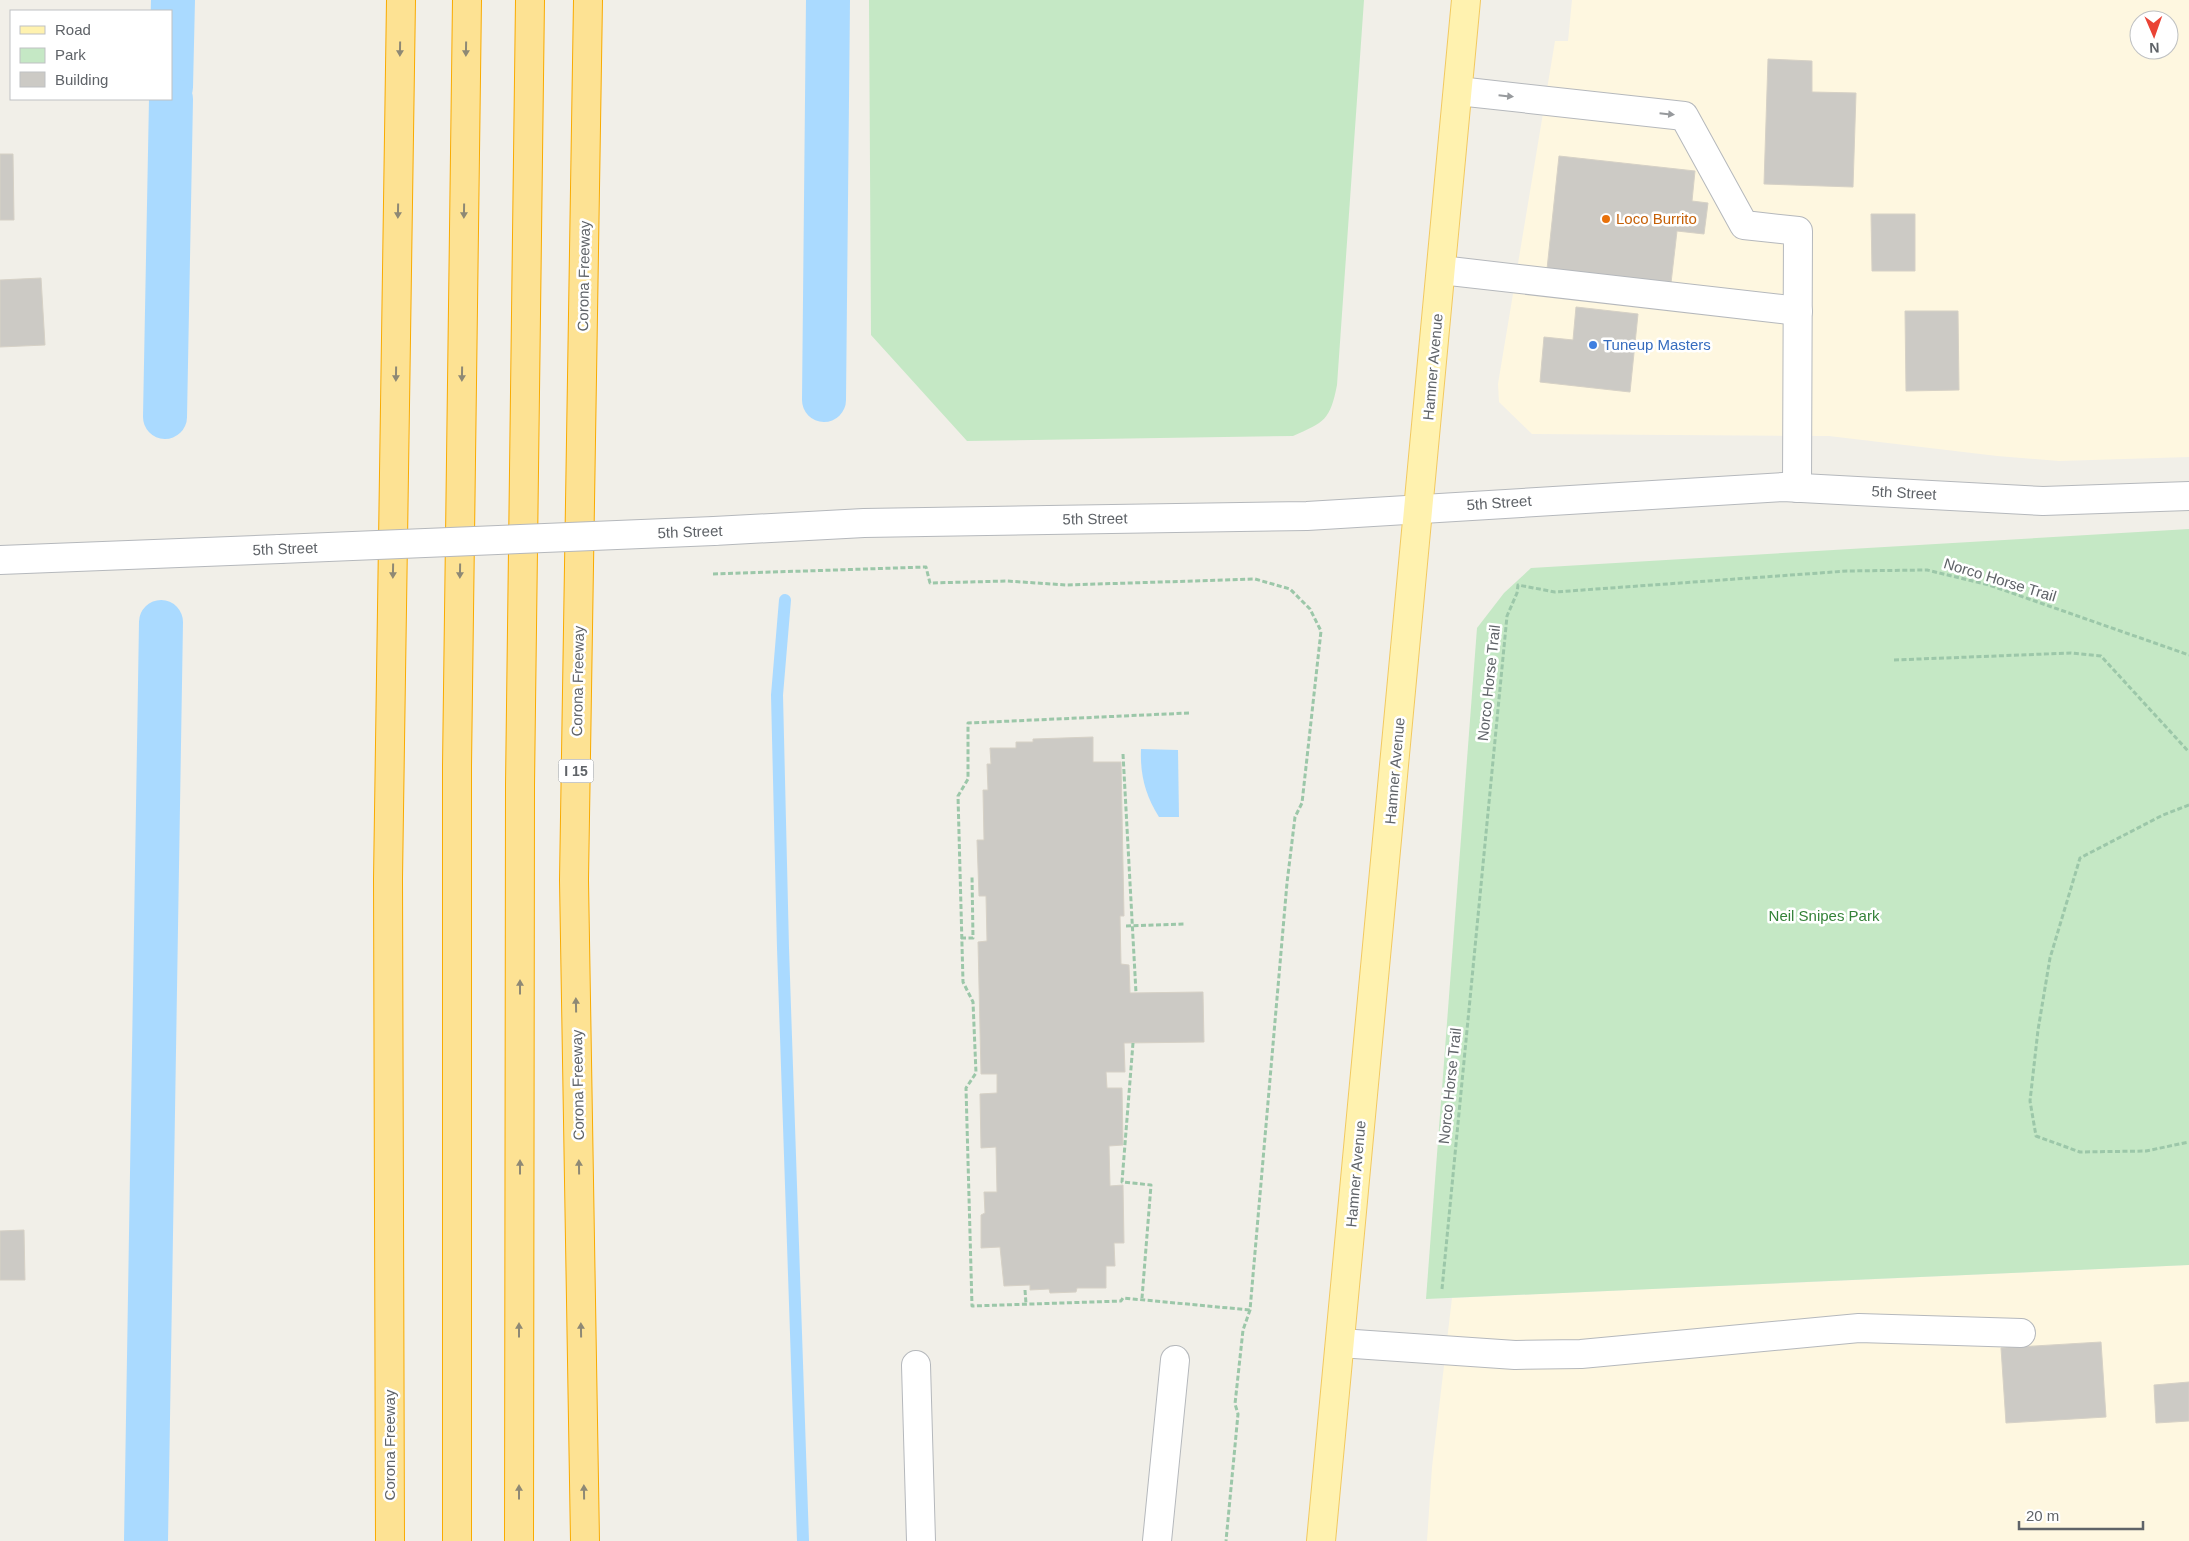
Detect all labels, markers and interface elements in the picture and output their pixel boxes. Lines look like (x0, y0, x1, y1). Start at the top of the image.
legend (10, 10, 172, 100)
north arrow (2129, 10, 2179, 60)
text: Road (55, 21, 91, 38)
text: N (2149, 40, 2160, 56)
one-way arrow (396, 41, 404, 57)
one-way arrow (462, 41, 470, 57)
text: Park (55, 46, 86, 63)
text: Building (55, 71, 108, 88)
one-way arrow (1498, 92, 1514, 100)
one-way arrow (1660, 110, 1676, 118)
one-way arrow (394, 203, 402, 219)
one-way arrow (460, 203, 468, 219)
place label: Loco Burrito (1616, 210, 1697, 227)
marker: Loco Burrito (1600, 213, 1612, 225)
street label: Corona Freeway (574, 220, 593, 332)
street label: Hamner Avenue (1419, 313, 1446, 421)
place label: Tuneup Masters (1603, 336, 1711, 353)
marker: Tuneup Masters (1587, 339, 1599, 351)
one-way arrow (391, 366, 399, 382)
one-way arrow (458, 366, 466, 382)
street label: 5th Street (1871, 482, 1938, 503)
street label: 5th Street (1466, 492, 1533, 513)
street label: 5th Street (1062, 509, 1128, 528)
street label: 5th Street (657, 522, 724, 541)
street label: 5th Street (252, 539, 319, 558)
street label: Norco Horse Trail (1942, 554, 2058, 605)
one-way arrow (388, 563, 396, 579)
one-way arrow (456, 563, 464, 579)
street label: Norco Horse Trail (1474, 624, 1503, 742)
street label: Corona Freeway (568, 625, 587, 737)
street label: Hamner Avenue (1381, 717, 1408, 825)
road number: I 15 (558, 759, 594, 782)
park label: Neil Snipes Park (1769, 907, 1880, 924)
one-way arrow (516, 979, 524, 995)
one-way arrow (572, 997, 580, 1013)
street label: Norco Horse Trail (1435, 1027, 1464, 1145)
street label: Corona Freeway (568, 1029, 587, 1141)
street label: Hamner Avenue (1342, 1120, 1369, 1228)
one-way arrow (516, 1159, 524, 1175)
one-way arrow (575, 1159, 583, 1175)
one-way arrow (515, 1322, 523, 1338)
one-way arrow (577, 1322, 585, 1338)
street label: Corona Freeway (381, 1389, 398, 1500)
one-way arrow (515, 1484, 523, 1500)
one-way arrow (580, 1484, 588, 1500)
scale bar (2019, 1498, 2143, 1530)
text: 20 m (2026, 1507, 2059, 1524)

